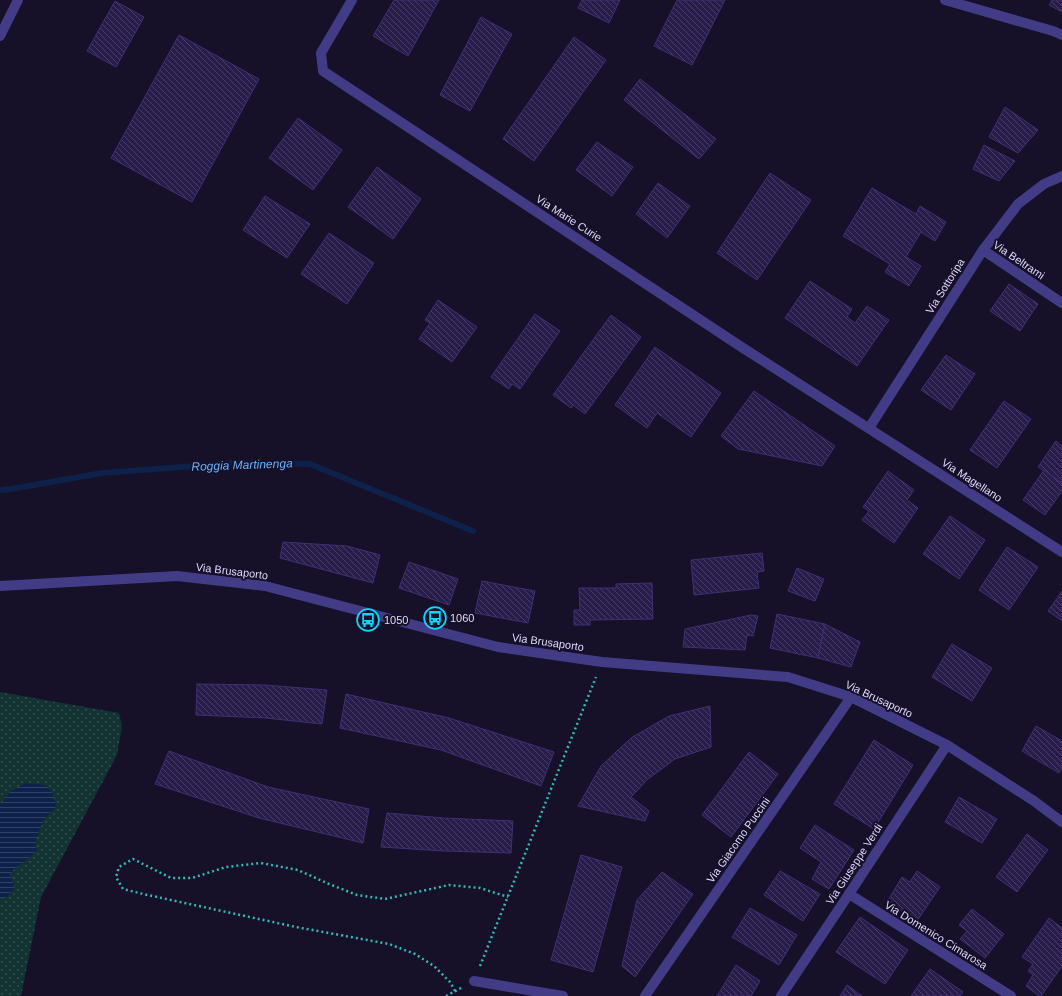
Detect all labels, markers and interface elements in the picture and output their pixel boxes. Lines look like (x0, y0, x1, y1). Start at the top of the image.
street label: Via Marie Curie (534, 192, 604, 244)
street label: Via Beltrami (991, 238, 1047, 282)
street label: Via Sottoripa (923, 255, 967, 316)
water label: Roggia Martinenga (191, 456, 293, 474)
street label: Via Magellano (940, 456, 1004, 504)
street label: Via Brusaporto (195, 561, 269, 581)
bus stop icon: 1060 (422, 605, 448, 631)
bus stop icon: 1050 (355, 607, 381, 633)
place label: 1060 (450, 612, 474, 624)
place label: 1050 (384, 614, 408, 626)
street label: Via Brusaporto (511, 631, 585, 653)
street label: Via Brusaporto (844, 678, 914, 720)
street label: Via Giacomo Puccini (704, 795, 772, 885)
street label: Via Giuseppe Verdi (823, 821, 885, 907)
street label: Via Domenico Cimarosa (883, 899, 990, 972)

